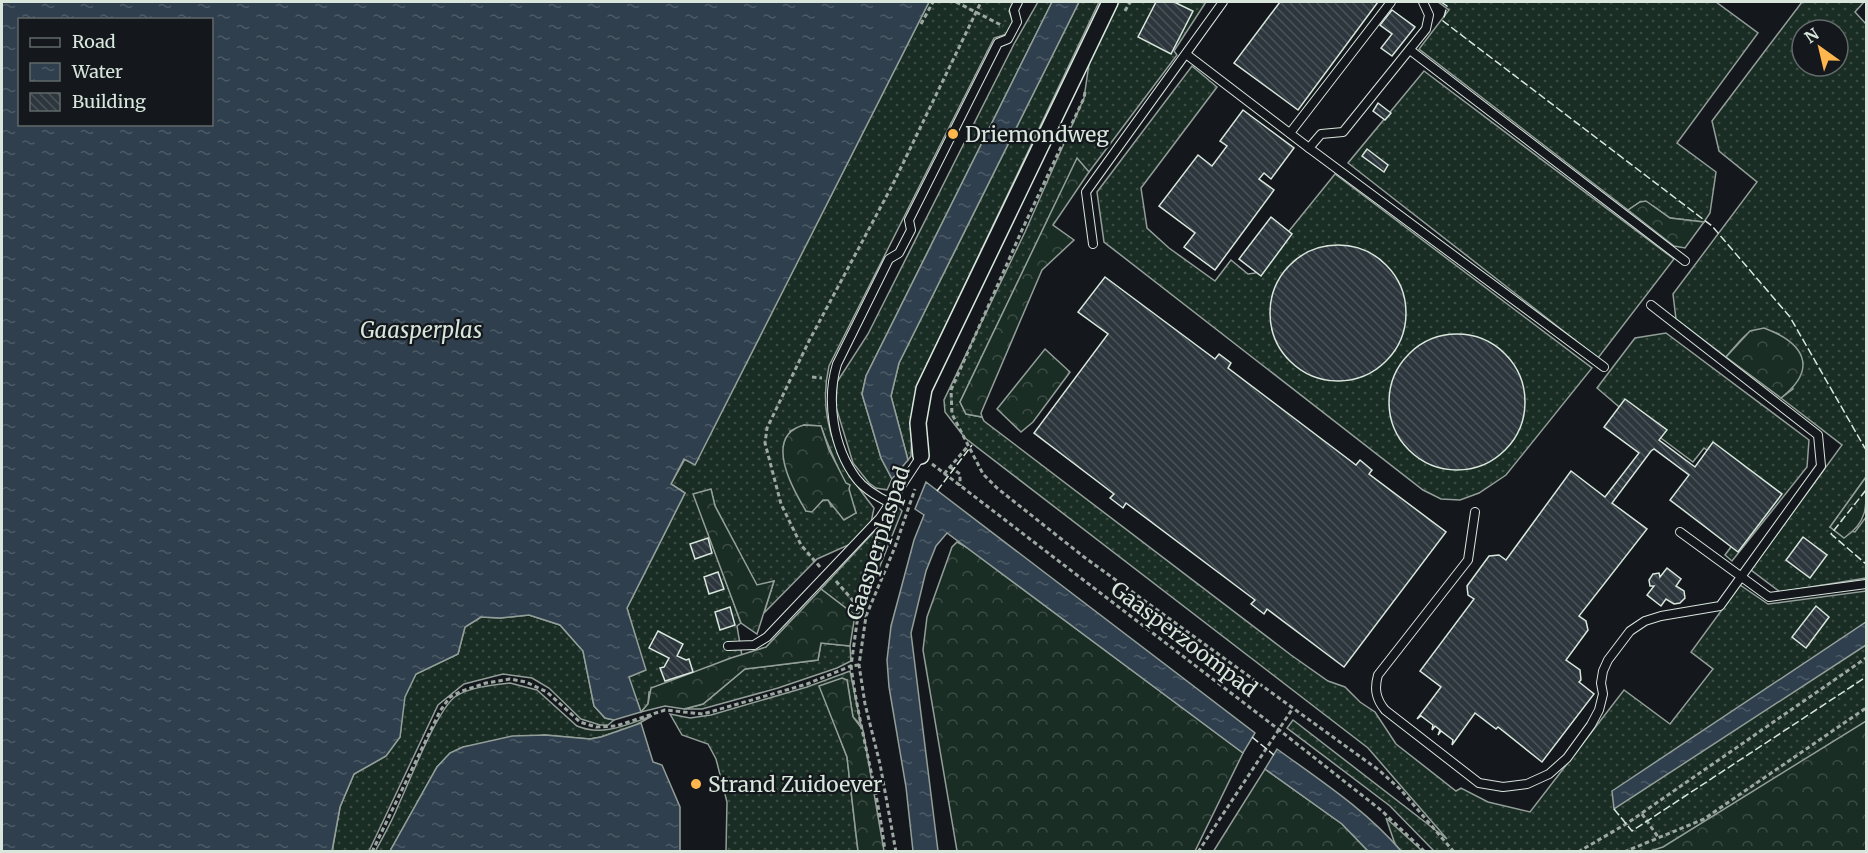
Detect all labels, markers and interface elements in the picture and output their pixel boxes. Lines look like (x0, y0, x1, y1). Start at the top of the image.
legend (18, 18, 213, 126)
north arrow (1790, 18, 1850, 78)
text: N (1801, 24, 1823, 47)
text: Road (72, 30, 116, 53)
text: Water (71, 60, 123, 83)
text: Building (72, 90, 146, 113)
place label: Driemondweg (965, 121, 1109, 148)
marker: Driemondweg (946, 127, 960, 141)
water label: Gaasperplas (360, 316, 482, 344)
street label: Gaasperplaspad (840, 462, 916, 623)
street label: Gaasperzoompad (1106, 575, 1263, 703)
place label: Strand Zuidoever (708, 771, 882, 798)
marker: Strand Zuidoever (689, 777, 703, 791)

